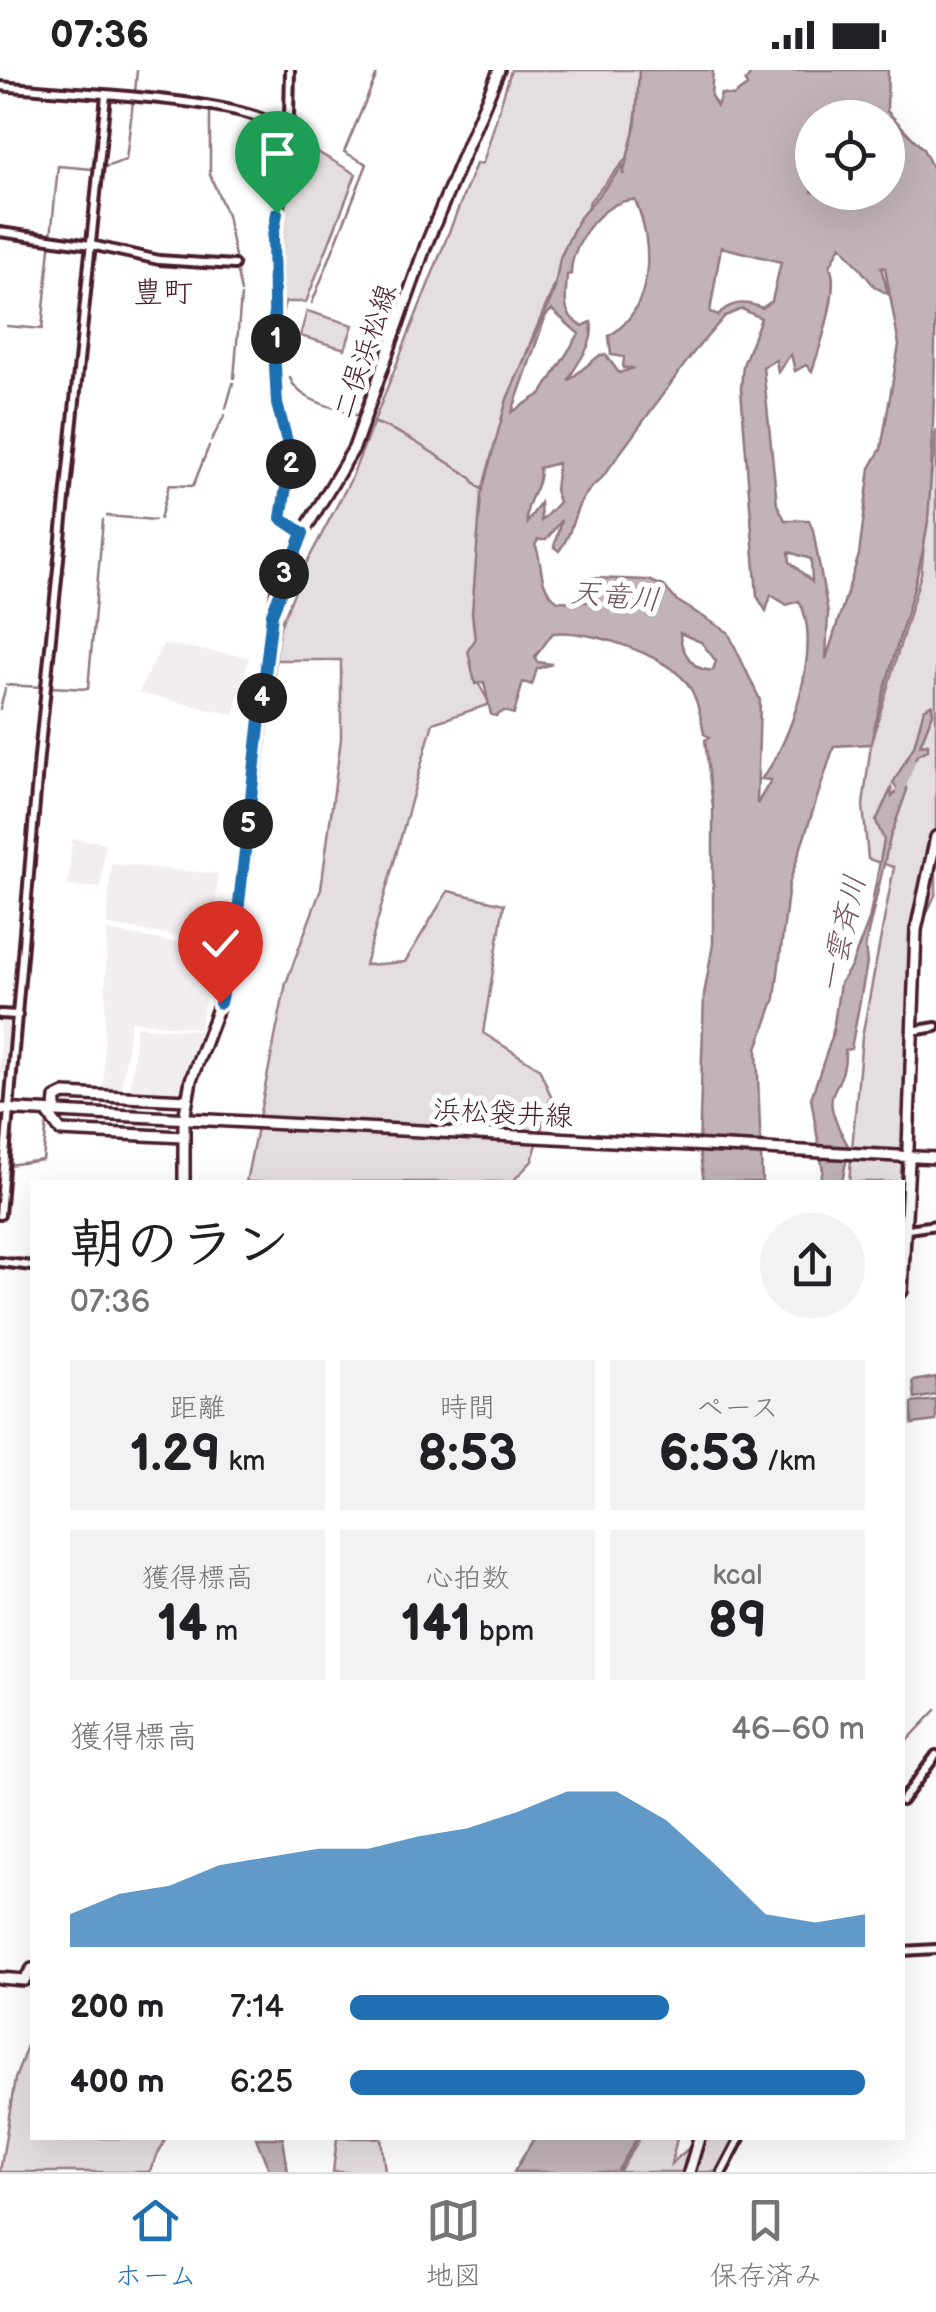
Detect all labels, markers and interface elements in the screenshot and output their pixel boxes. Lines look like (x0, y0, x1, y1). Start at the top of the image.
text: 07:36 (50, 13, 149, 58)
map controls (795, 100, 905, 210)
button: locate (795, 100, 905, 210)
pin (235, 111, 320, 214)
icon: arrive (250, 126, 305, 181)
district label: 豊町 (133, 275, 193, 311)
street label: 二俣浜松線 (327, 280, 404, 423)
pin: 1 (251, 314, 301, 364)
text: 1 (270, 322, 282, 355)
pin: 2 (266, 439, 316, 489)
text: 2 (283, 447, 299, 480)
pin: 3 (259, 549, 309, 599)
text: 3 (276, 557, 292, 590)
water label: 天竜川 (569, 575, 661, 619)
pin: 4 (237, 673, 287, 723)
text: 4 (254, 681, 270, 714)
pin: 5 (223, 799, 273, 849)
text: 5 (240, 807, 256, 840)
water label: 一雲斉川 (812, 872, 874, 997)
pin (178, 901, 263, 1004)
icon: check (193, 916, 248, 971)
street label: 浜松袋井線 (432, 1093, 574, 1134)
text: 朝のラン (70, 1212, 290, 1279)
button: share (760, 1213, 865, 1318)
text: 07:36 (70, 1283, 150, 1322)
text: 距離 (169, 1392, 226, 1425)
text: 時間 (439, 1392, 496, 1425)
text: ペース (696, 1392, 779, 1425)
text: 1.29 (130, 1425, 221, 1485)
text: 8:53 (417, 1425, 518, 1485)
text: 6:53 (659, 1425, 759, 1485)
text: km (221, 1445, 265, 1478)
text: /km (759, 1445, 816, 1478)
text: kcal (712, 1559, 763, 1592)
text: 獲得標高 (141, 1562, 254, 1595)
text: 心拍数 (425, 1562, 510, 1595)
text: 89 (708, 1592, 767, 1652)
text: 14 (157, 1595, 207, 1655)
text: 141 (401, 1595, 471, 1655)
text: m (207, 1615, 238, 1648)
text: bpm (471, 1615, 534, 1648)
text: 46–60 m (731, 1710, 865, 1749)
text: 獲得標高 (70, 1718, 198, 1757)
text: 200 m (70, 1988, 164, 2027)
text: 7:14 (230, 1988, 284, 2027)
text: 400 m (70, 2063, 165, 2102)
text: 6:25 (230, 2063, 293, 2102)
tab: ホーム (114, 2193, 197, 2293)
tab: 地図 (425, 2193, 481, 2293)
tab: 保存済み (710, 2193, 822, 2293)

